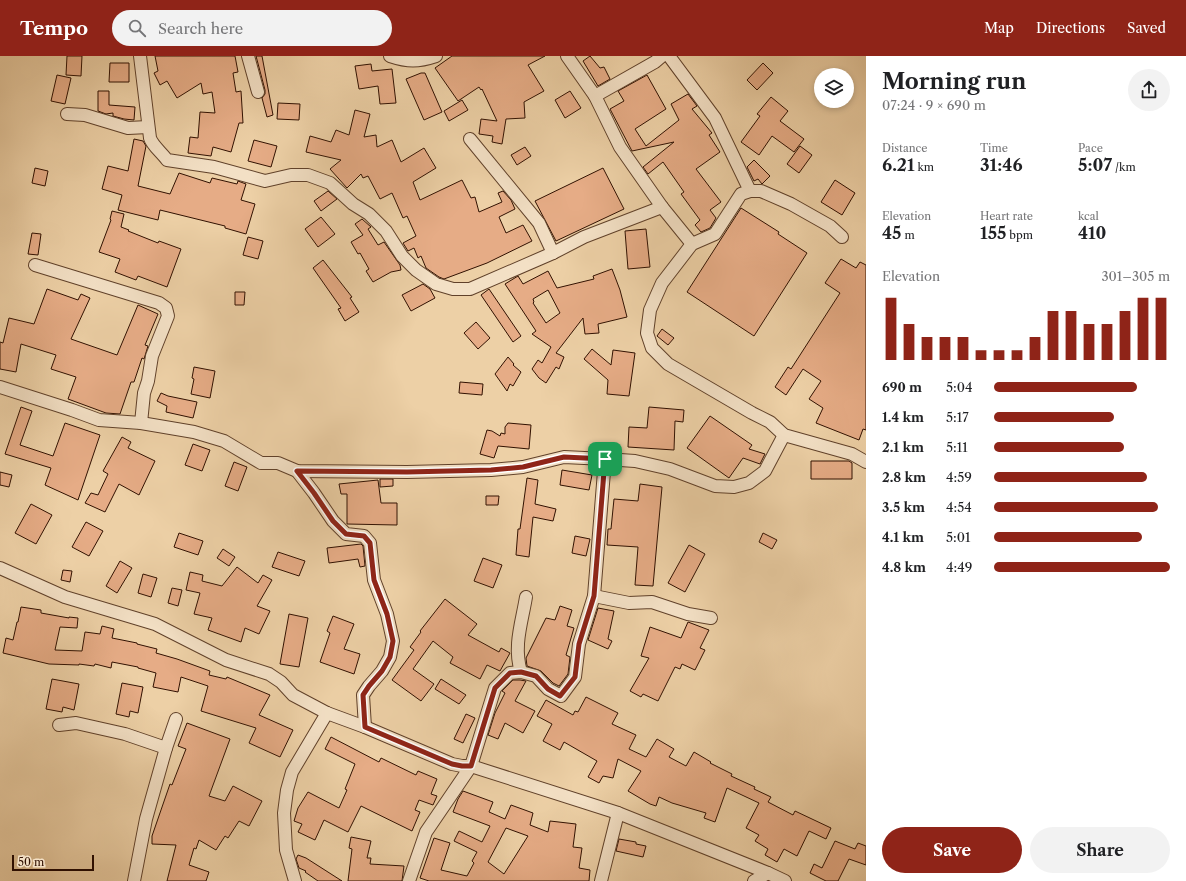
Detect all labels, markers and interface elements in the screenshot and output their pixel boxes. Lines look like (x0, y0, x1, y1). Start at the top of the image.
search box (112, 10, 392, 46)
text: Tempo (20, 17, 88, 40)
icon: search (126, 17, 148, 39)
text: Search here (158, 19, 243, 38)
text: Map (984, 19, 1014, 37)
text: Directions (1036, 19, 1105, 37)
text: Saved (1127, 19, 1166, 37)
map controls (814, 68, 854, 108)
button: layers (814, 68, 854, 108)
text: Morning run (882, 68, 1026, 95)
button: share (1128, 69, 1170, 111)
text: 07:24 · 9 × 690 m (882, 97, 986, 113)
text: Distance (882, 141, 928, 155)
text: Time (980, 141, 1008, 155)
text: Pace (1078, 141, 1103, 155)
text: 6.21 (882, 155, 915, 175)
text: 31:46 (980, 155, 1023, 175)
text: 5:07 (1078, 155, 1112, 175)
text: km (915, 160, 934, 174)
text: /km (1112, 160, 1136, 174)
text: Elevation (882, 209, 931, 223)
text: Heart rate (980, 209, 1033, 223)
text: kcal (1078, 209, 1099, 223)
text: 45 (882, 223, 901, 243)
text: 155 (980, 223, 1006, 243)
text: 410 (1078, 223, 1106, 243)
text: m (901, 228, 915, 242)
text: bpm (1006, 228, 1033, 242)
text: Elevation (882, 268, 940, 284)
text: 301–305 m (1101, 268, 1170, 284)
text: 690 m (882, 379, 922, 395)
text: 5:04 (946, 379, 972, 395)
text: 1.4 km (882, 409, 924, 425)
text: 5:17 (946, 409, 969, 425)
text: 2.1 km (882, 439, 924, 455)
text: 5:11 (946, 439, 968, 455)
pin (588, 442, 622, 476)
icon: arrive (594, 448, 616, 470)
text: 2.8 km (882, 469, 926, 485)
text: 4:59 (946, 469, 972, 485)
text: 3.5 km (882, 499, 925, 515)
text: 4:54 (946, 499, 972, 515)
text: 4.1 km (882, 529, 924, 545)
text: 5:01 (946, 529, 970, 545)
text: 4.8 km (882, 559, 926, 575)
text: 4:49 (946, 559, 972, 575)
button: Save (882, 827, 1022, 873)
button: Share (1030, 827, 1170, 873)
scale bar (12, 853, 94, 872)
text: 50 m (18, 855, 44, 869)

